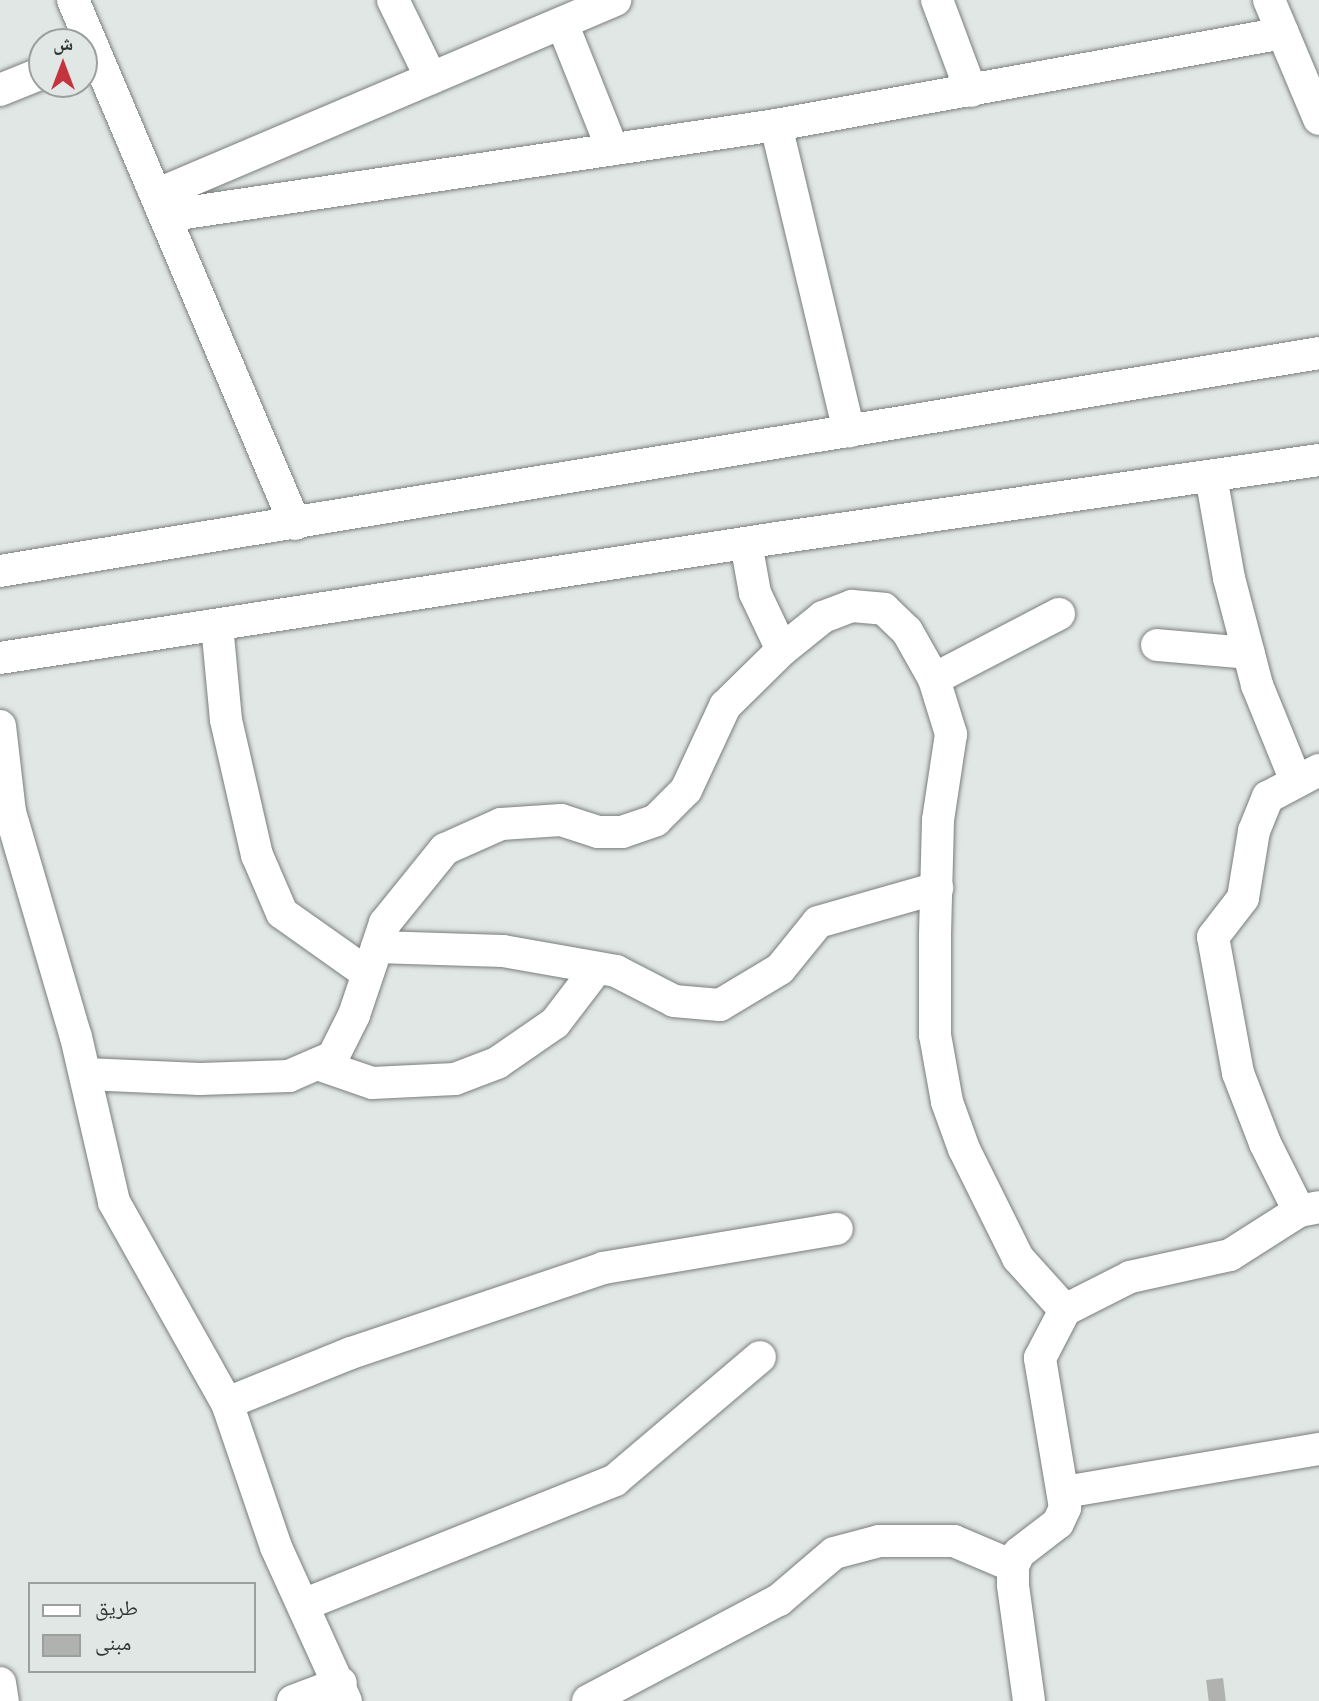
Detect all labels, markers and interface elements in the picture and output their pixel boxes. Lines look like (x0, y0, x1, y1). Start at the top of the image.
north arrow (28, 28, 98, 98)
text: ش (53, 32, 73, 55)
legend (28, 1582, 256, 1673)
text: طريق (95, 1595, 138, 1620)
text: مبنى (95, 1630, 131, 1655)

